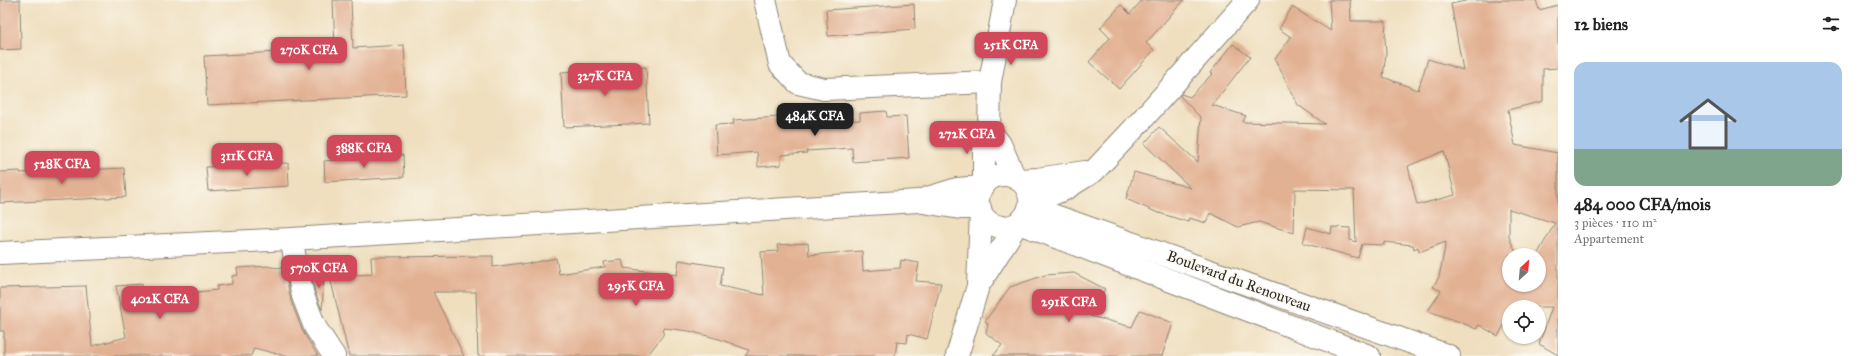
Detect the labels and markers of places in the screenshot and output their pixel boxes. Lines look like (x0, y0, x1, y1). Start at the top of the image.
pin: 251K CFA (970, 32, 1052, 66)
pin: 270K CFA (268, 37, 350, 71)
pin: 327K CFA (564, 63, 646, 97)
pin: 484K CFA (774, 103, 856, 137)
pin: 272K CFA (926, 121, 1008, 155)
pin: 388K CFA (323, 135, 405, 169)
pin: 311K CFA (206, 143, 288, 177)
pin: 528K CFA (21, 151, 103, 185)
pin: 570K CFA (278, 255, 360, 289)
pin: 295K CFA (595, 273, 677, 307)
pin: 402K CFA (119, 286, 201, 320)
pin: 291K CFA (1028, 289, 1110, 323)

